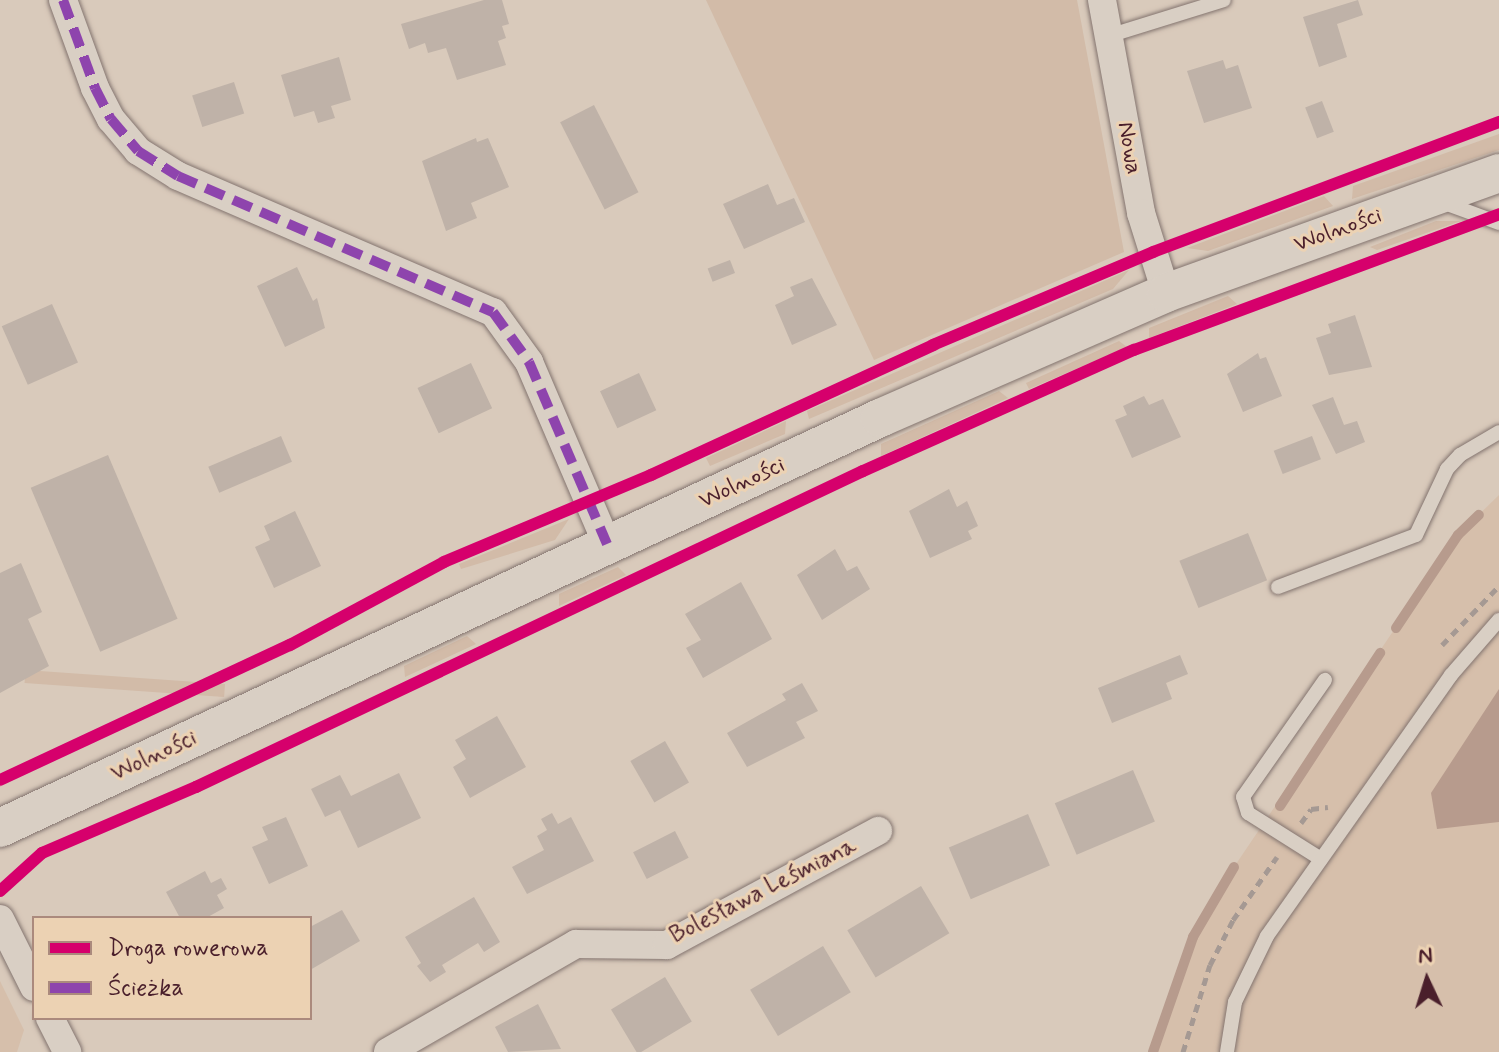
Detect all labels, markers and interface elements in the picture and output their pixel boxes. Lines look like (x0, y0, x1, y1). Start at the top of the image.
street label: Nowa (1110, 119, 1148, 177)
street label: Wolności (1290, 201, 1386, 259)
street label: Wolności (694, 451, 790, 515)
street label: Wolności (106, 724, 202, 788)
street label: Bolesława Leśmiana (664, 831, 862, 951)
legend (32, 916, 312, 1020)
text: Droga rowerowa (108, 933, 269, 964)
north arrow (1387, 940, 1467, 1020)
text: N (1417, 942, 1434, 971)
text: Ścieżka (108, 973, 184, 1004)

